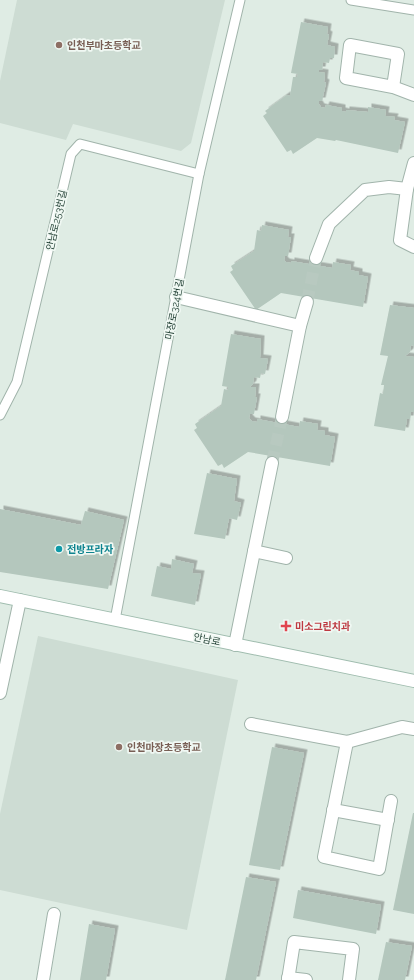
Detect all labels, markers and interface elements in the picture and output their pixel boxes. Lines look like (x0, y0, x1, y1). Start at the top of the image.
place label: 인천부마초등학교 (67, 39, 141, 51)
marker: 인천부마초등학교 (54, 40, 64, 50)
street label: 안남로253번길 (44, 189, 69, 252)
street label: 마장로324번길 (163, 278, 186, 341)
marker: 전방프라자 (54, 544, 64, 554)
place label: 전방프라자 (67, 544, 114, 555)
marker: 미소그린치과 (280, 620, 292, 632)
place label: 미소그린치과 (295, 621, 350, 632)
street label: 안남로 (192, 631, 222, 648)
place label: 인천마장초등학교 (127, 741, 201, 753)
marker: 인천마장초등학교 (114, 742, 124, 752)

